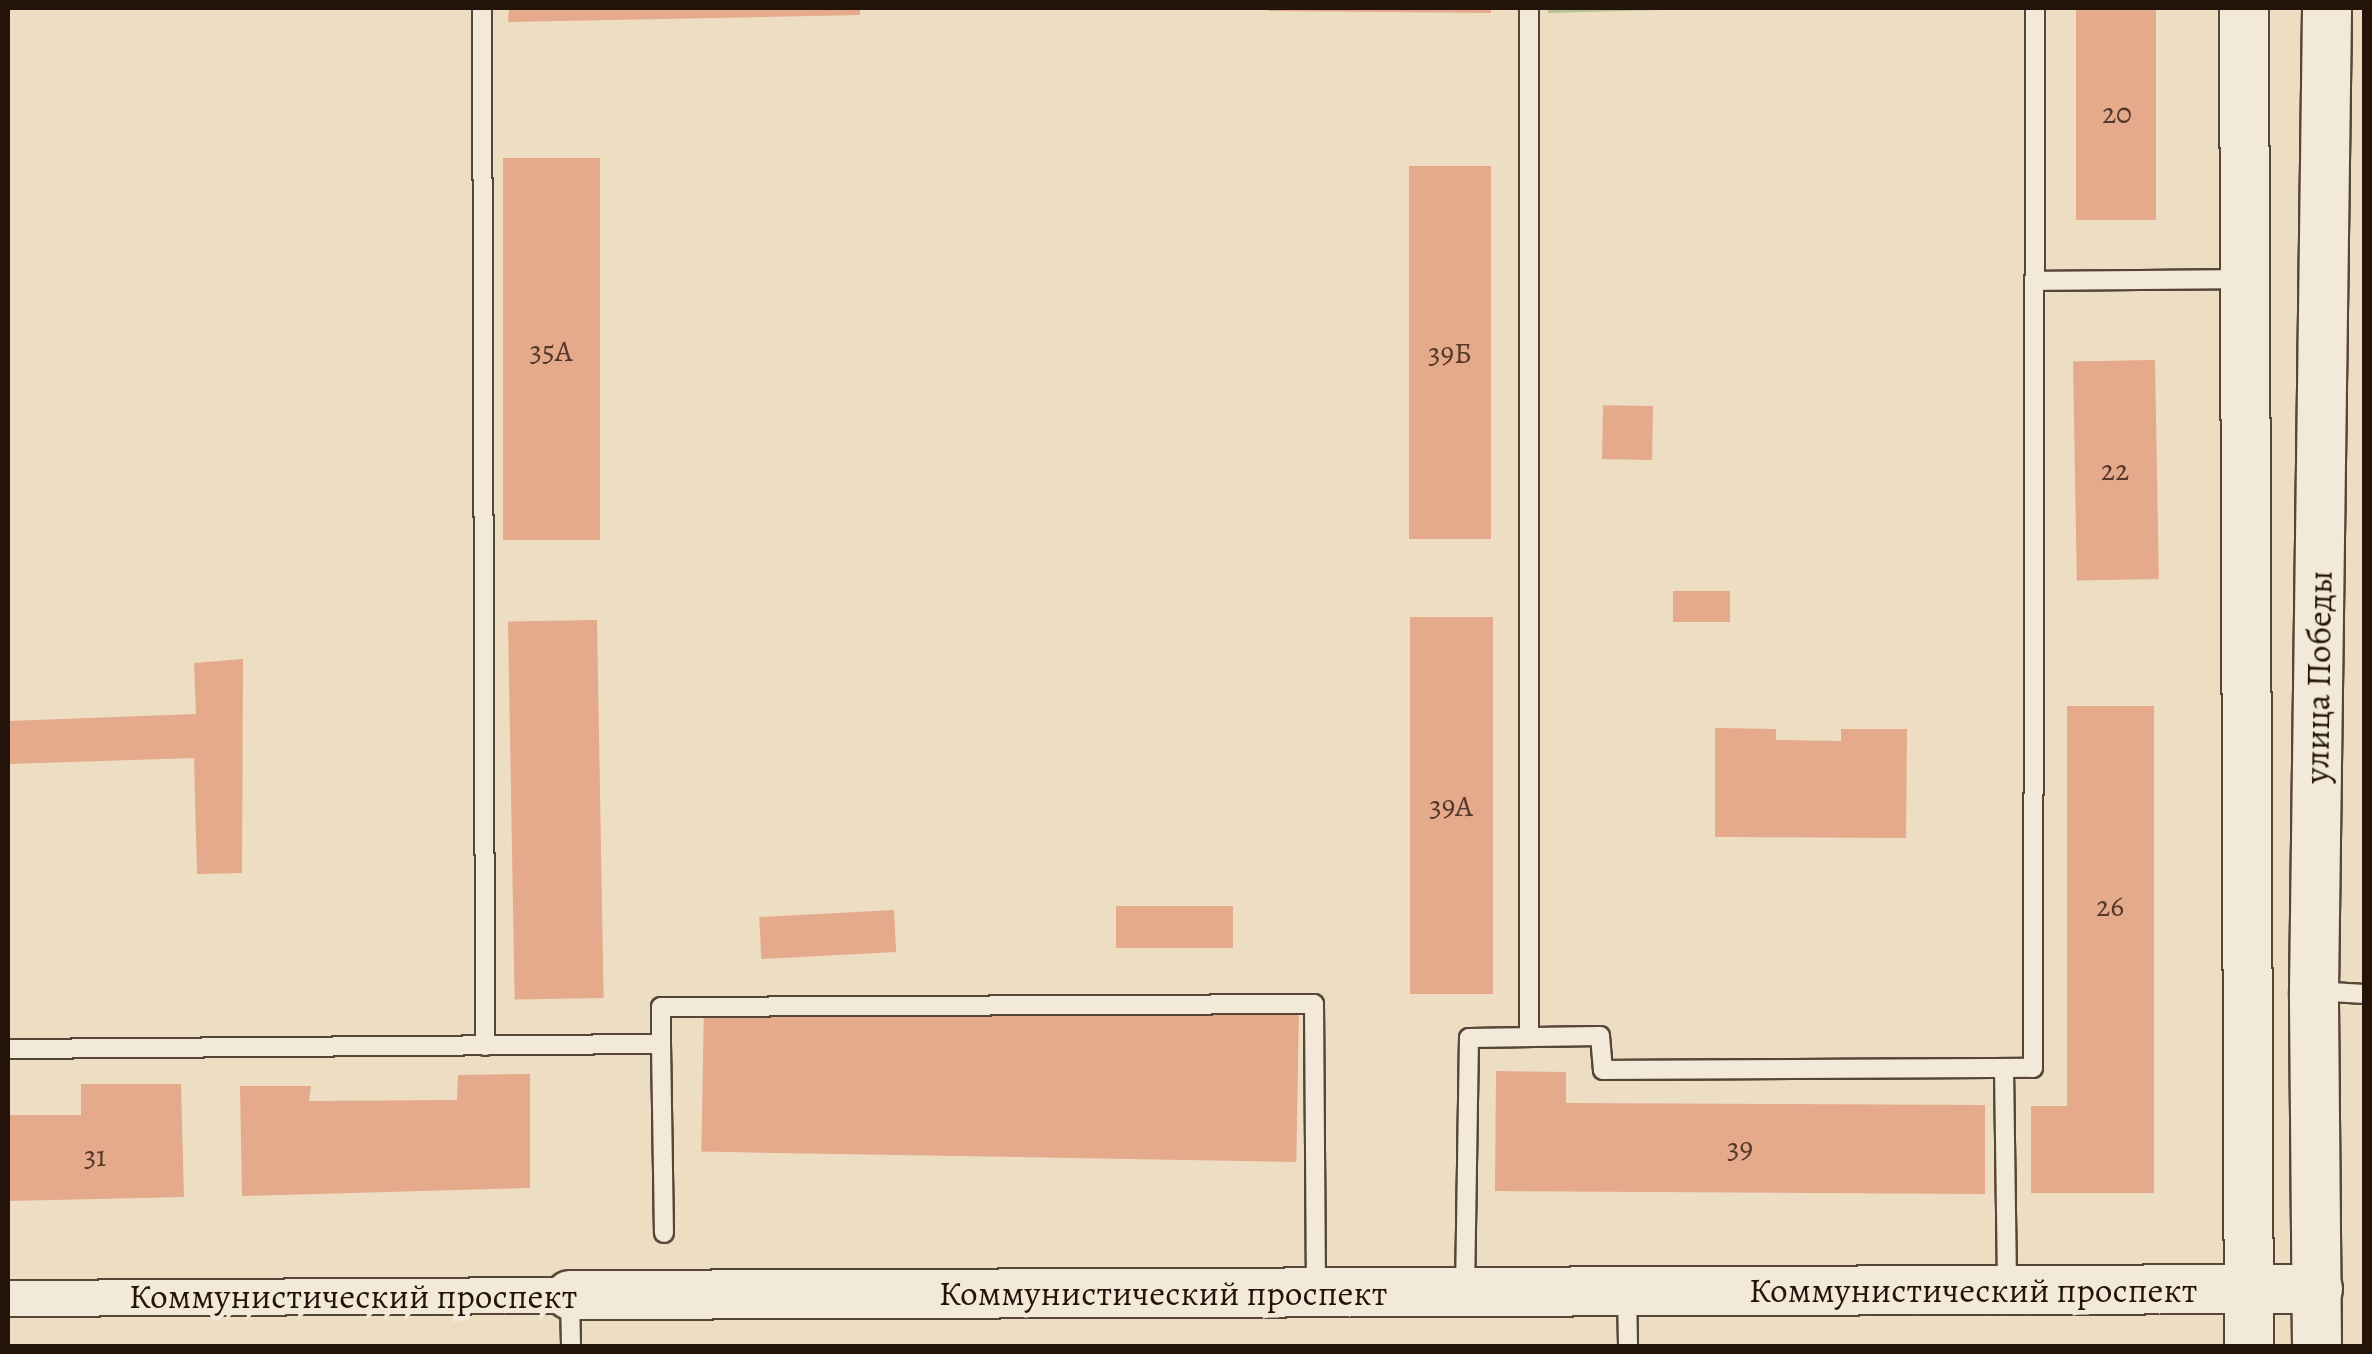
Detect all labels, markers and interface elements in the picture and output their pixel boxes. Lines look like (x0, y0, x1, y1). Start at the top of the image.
house number: 20 (2102, 95, 2132, 131)
house number: 35А (530, 333, 572, 369)
house number: 39Б (1428, 335, 1472, 371)
house number: 22 (2101, 452, 2129, 488)
street label: улица Победы (2295, 570, 2341, 784)
house number: 39А (1429, 788, 1473, 824)
house number: 26 (2096, 888, 2124, 924)
house number: 39 (1727, 1130, 1753, 1166)
house number: 31 (84, 1138, 106, 1174)
street label: Коммунистический проспект (1749, 1269, 2197, 1311)
street label: Коммунистический проспект (939, 1272, 1387, 1314)
street label: Коммунистический проспект (129, 1275, 577, 1317)

